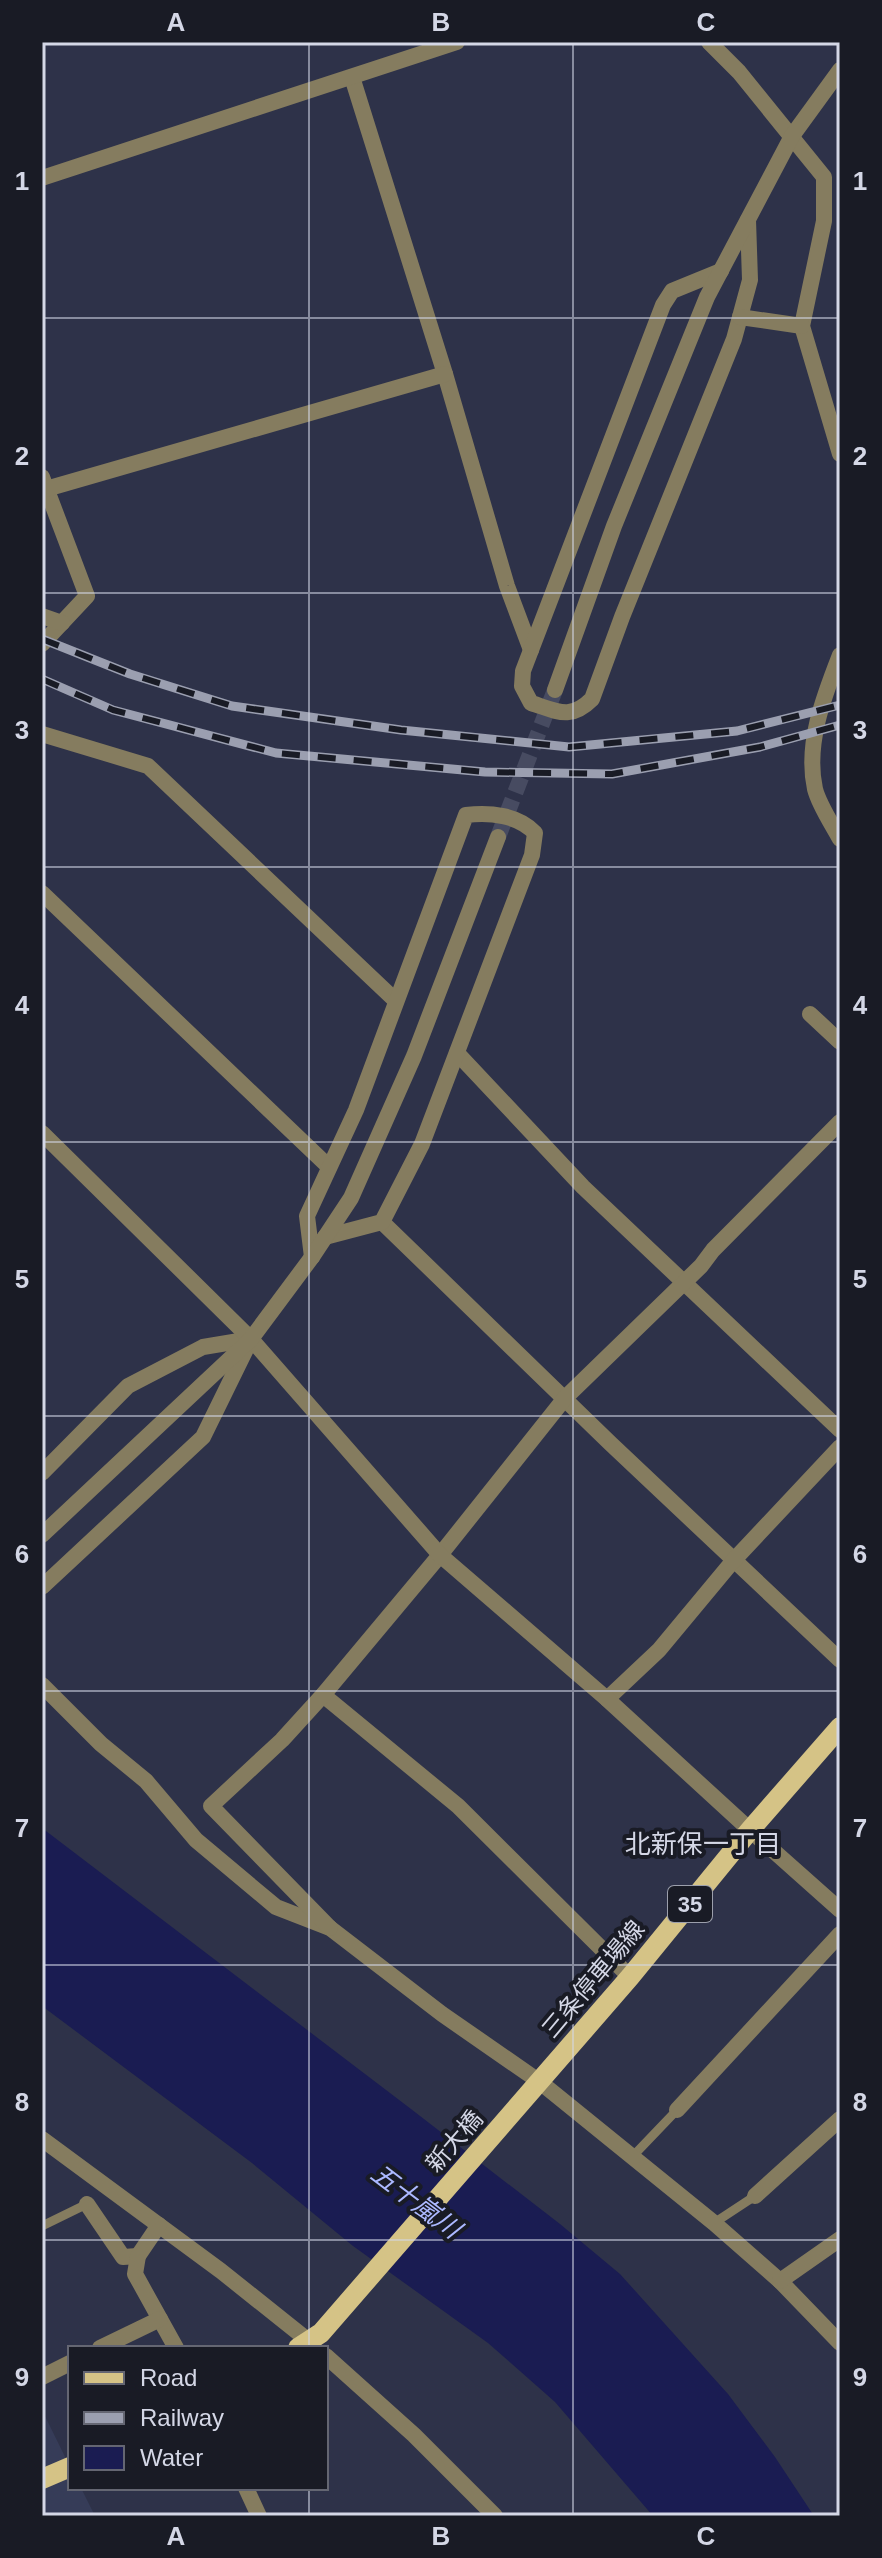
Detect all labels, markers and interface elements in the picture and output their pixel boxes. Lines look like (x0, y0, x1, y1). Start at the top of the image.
text: A (167, 7, 186, 37)
text: B (432, 7, 450, 37)
text: C (697, 7, 716, 37)
text: 1 (15, 166, 29, 196)
text: 1 (853, 166, 867, 196)
text: 2 (15, 441, 29, 471)
text: 2 (853, 441, 867, 471)
text: 3 (15, 715, 29, 745)
text: 3 (853, 715, 867, 745)
text: 4 (15, 990, 30, 1020)
text: 4 (853, 990, 868, 1020)
text: 5 (15, 1264, 29, 1294)
text: 5 (853, 1264, 867, 1294)
text: 6 (15, 1539, 29, 1569)
text: 6 (853, 1539, 867, 1569)
text: 7 (15, 1813, 29, 1843)
text: 7 (853, 1813, 867, 1843)
district label: 北新保一丁目 (625, 1829, 781, 1859)
road number: 35 (668, 1886, 712, 1922)
street label: 三条停車場線 (536, 1915, 650, 2043)
text: 8 (15, 2087, 29, 2117)
text: 8 (853, 2087, 867, 2117)
street label: 新大橋 (420, 2105, 488, 2177)
water label: 五十嵐川 (365, 2158, 469, 2246)
legend (68, 2346, 328, 2490)
text: 9 (15, 2362, 29, 2392)
text: 9 (853, 2362, 867, 2392)
text: Road (140, 2364, 197, 2391)
text: Railway (140, 2404, 224, 2431)
text: Water (140, 2444, 203, 2471)
text: A (167, 2521, 186, 2551)
text: B (432, 2521, 450, 2551)
text: C (697, 2521, 716, 2551)

